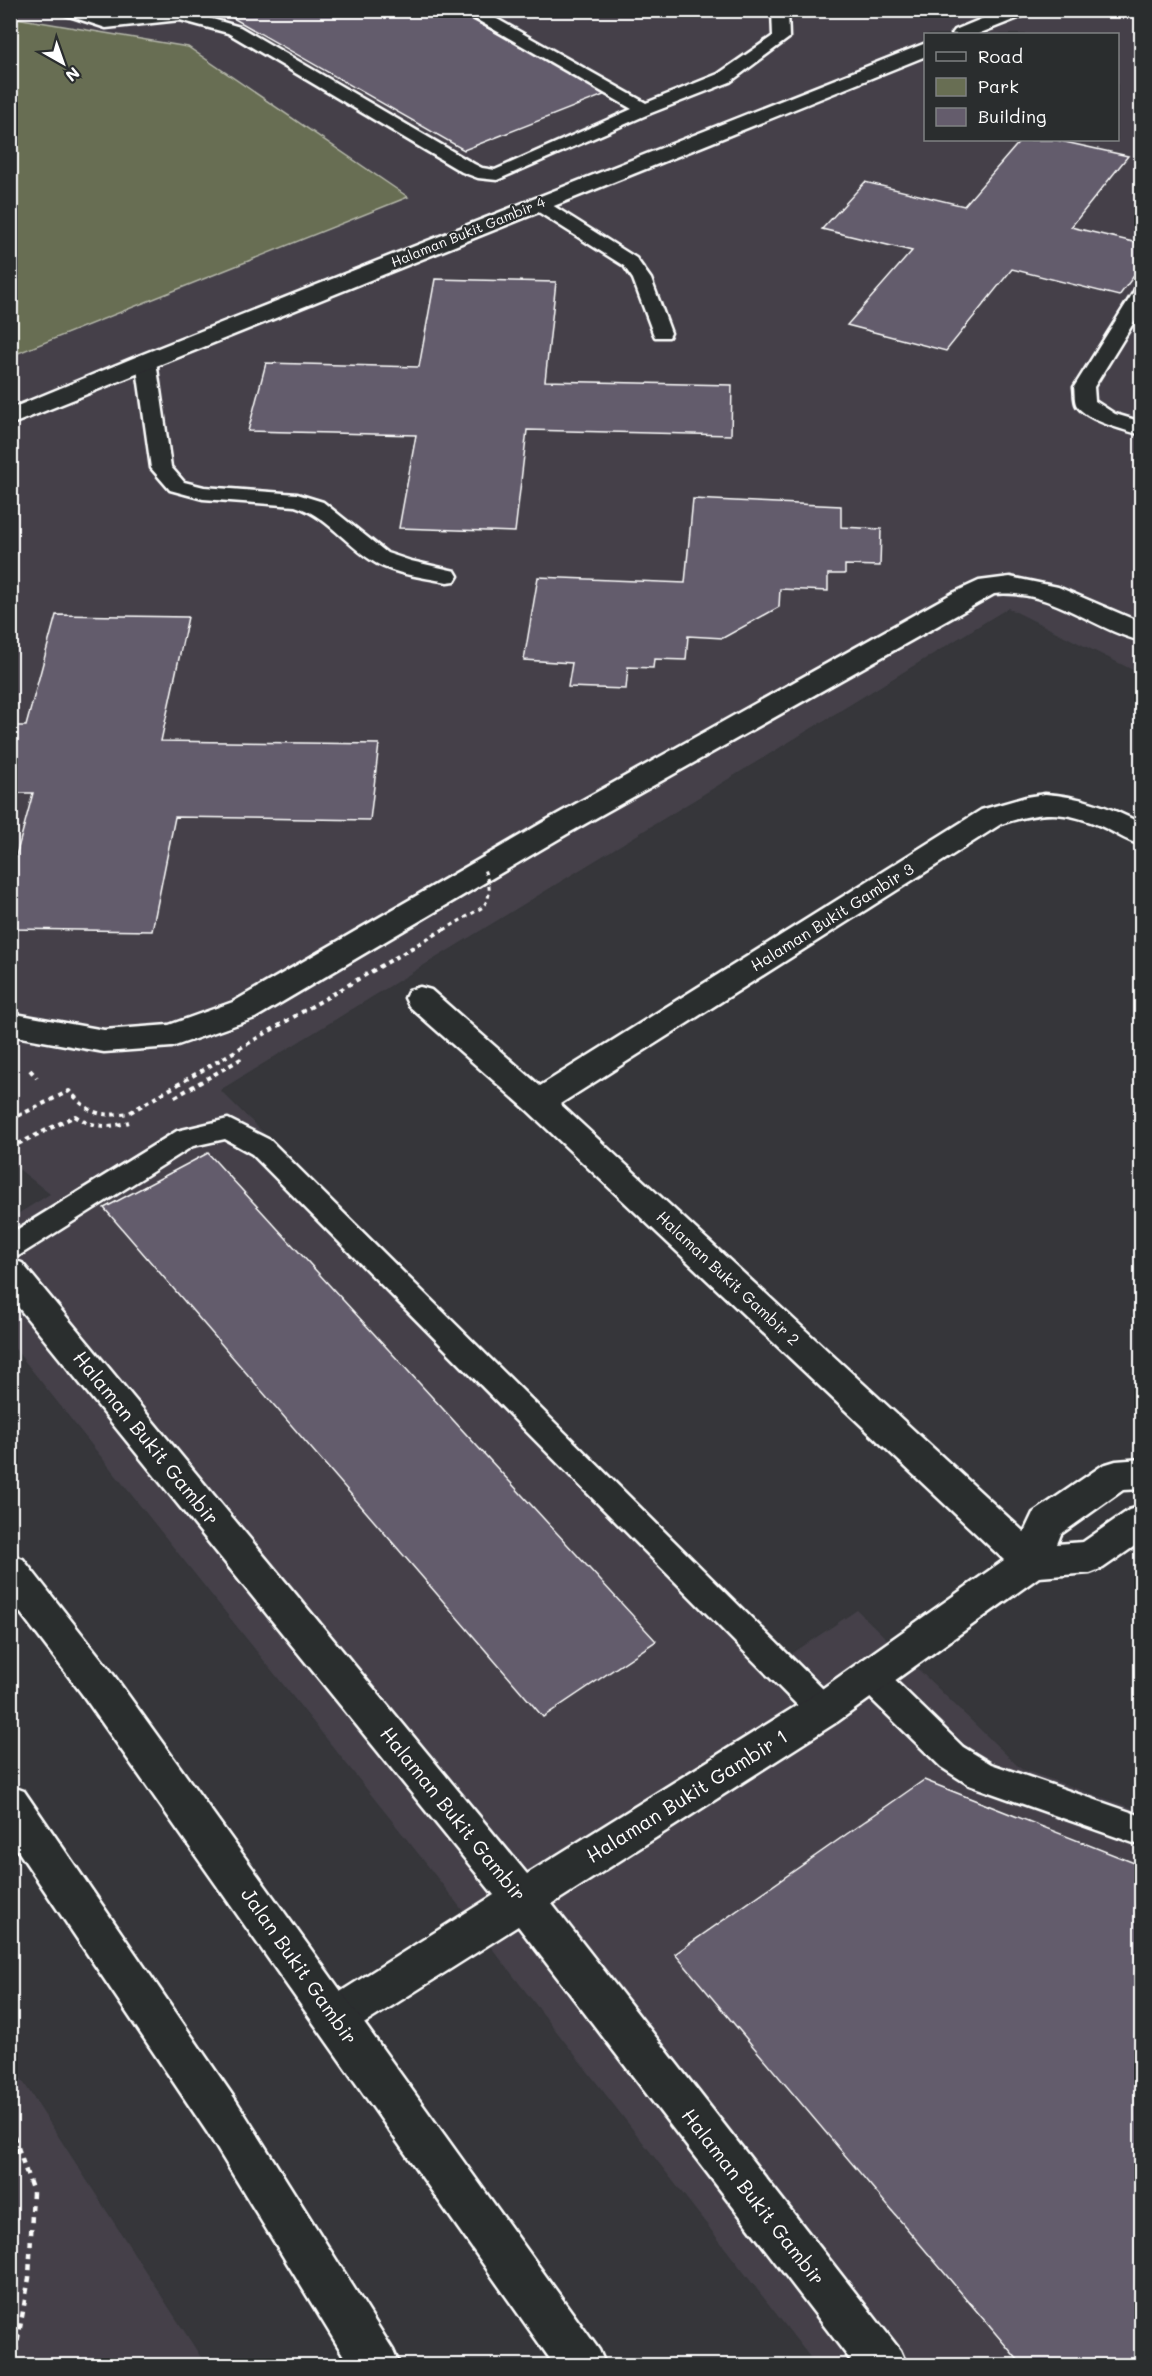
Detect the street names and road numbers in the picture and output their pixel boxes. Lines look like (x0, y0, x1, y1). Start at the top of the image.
street label: Halaman Bukit Gambir 4 (388, 192, 549, 271)
street label: Halaman Bukit Gambir 3 (746, 858, 917, 975)
street label: Halaman Bukit Gambir 2 (652, 1206, 804, 1349)
street label: Halaman Bukit Gambir (68, 1345, 225, 1530)
street label: Halaman Bukit Gambir (375, 1721, 532, 1906)
street label: Halaman Bukit Gambir 1 (581, 1722, 792, 1868)
street label: Jalan Bukit Gambir (236, 1882, 364, 2049)
street label: Halaman Bukit Gambir (677, 2103, 831, 2290)

